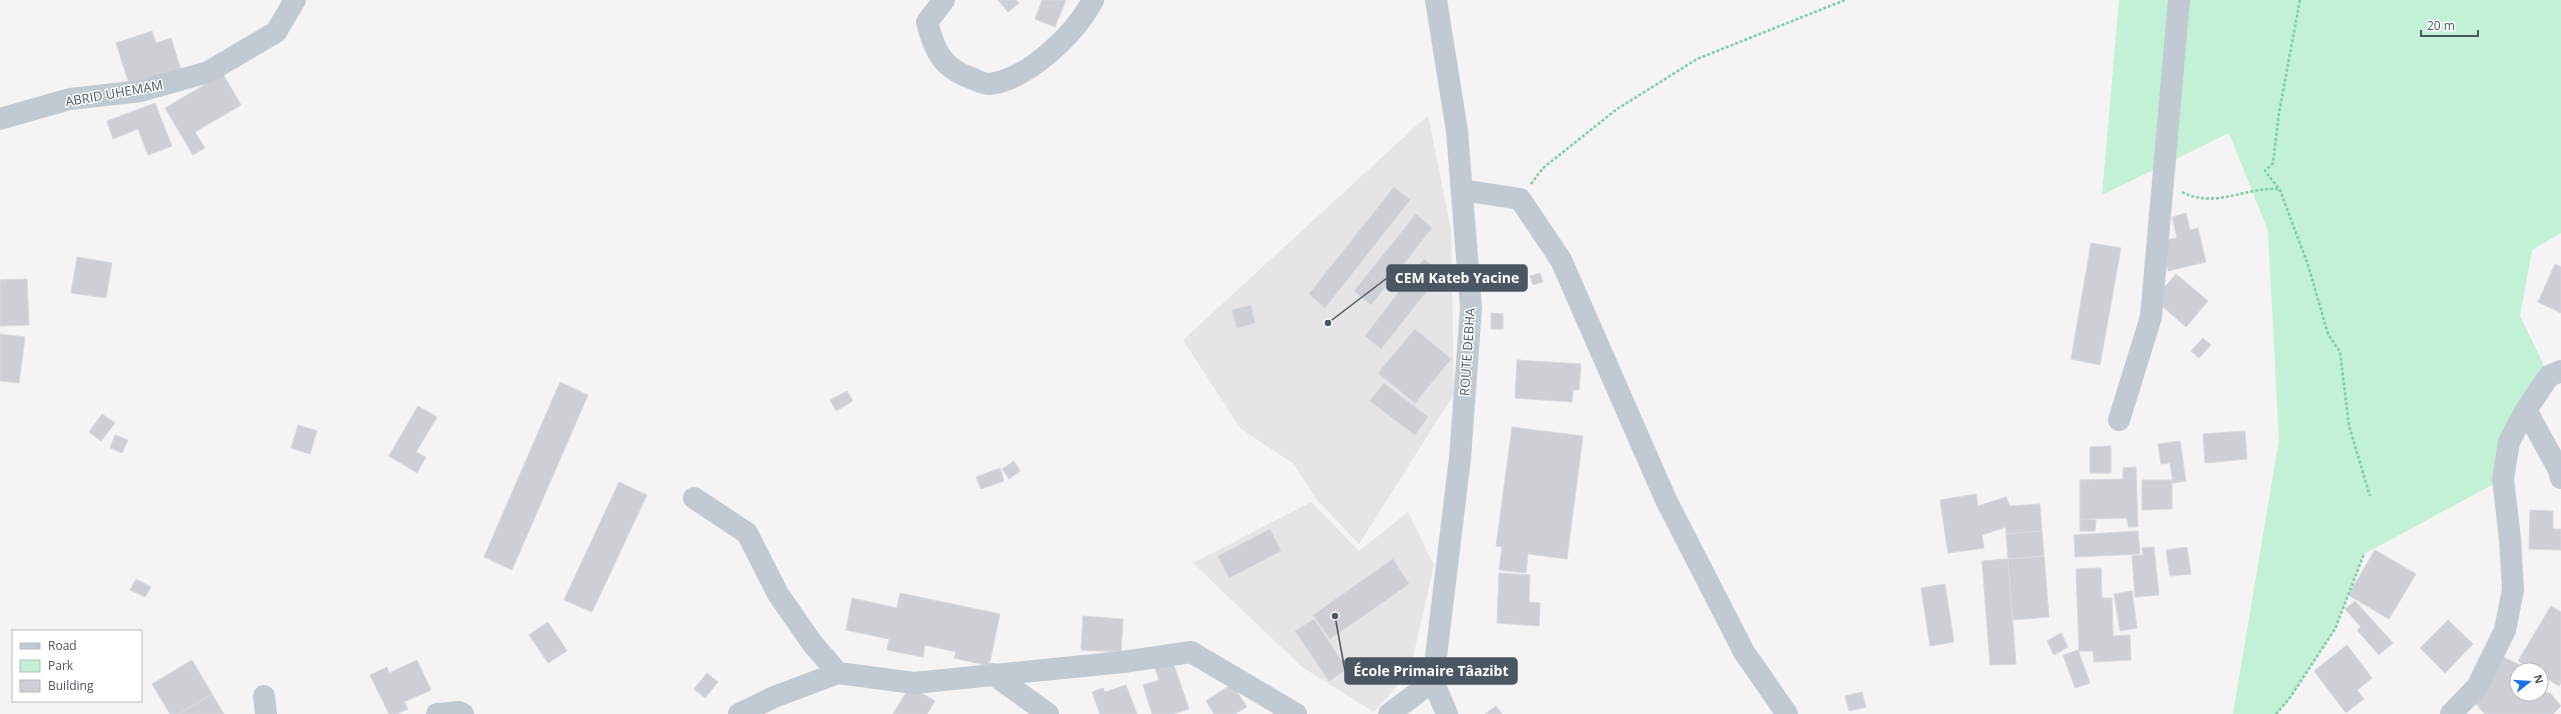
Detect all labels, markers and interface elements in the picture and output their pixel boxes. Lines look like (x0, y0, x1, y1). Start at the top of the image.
scale bar (2421, 12, 2478, 38)
text: 20 m (2427, 17, 2455, 34)
street label: ABRID UHEMAM (64, 76, 164, 110)
callout: CEM Kateb Yacine (1387, 265, 1527, 291)
text: CEM Kateb Yacine (1395, 268, 1519, 287)
street label: ROUTE DEBHA (1455, 307, 1479, 397)
legend (12, 630, 142, 702)
text: Road (48, 637, 77, 654)
text: Park (48, 657, 74, 674)
callout: École Primaire Tâazibt (1345, 658, 1517, 684)
text: École Primaire Tâazibt (1353, 661, 1509, 680)
north arrow (2509, 662, 2549, 702)
text: N (2531, 672, 2548, 685)
text: Building (48, 677, 94, 694)

